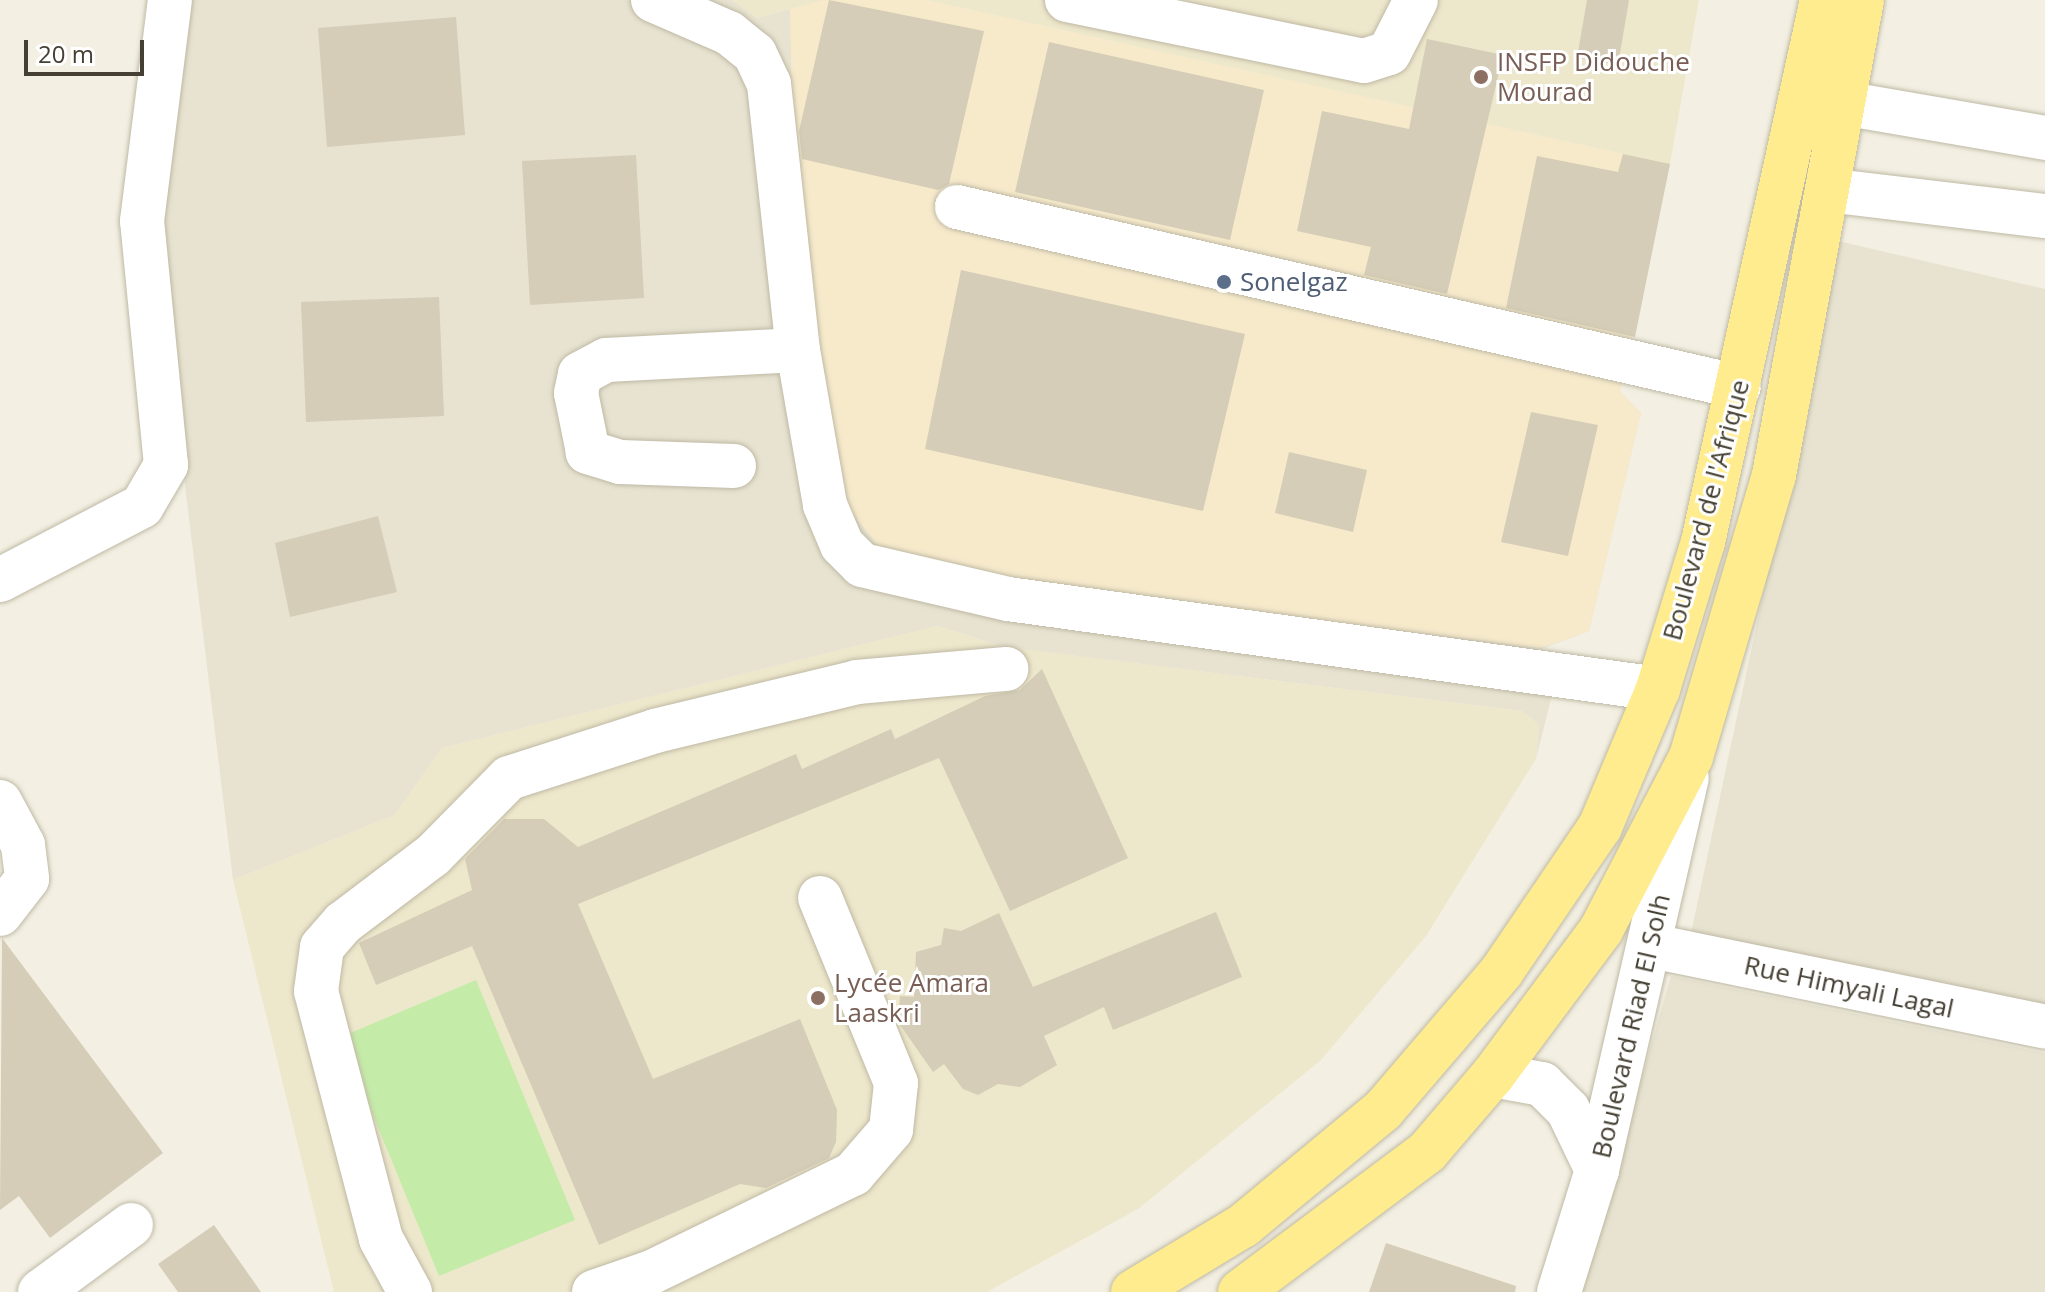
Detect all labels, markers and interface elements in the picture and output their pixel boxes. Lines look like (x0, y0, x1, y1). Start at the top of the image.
scale bar (28, 24, 148, 74)
text: 20 m (38, 37, 94, 70)
place label: INSFP Didouche Mourad (1497, 46, 1690, 108)
marker: INSFP Didouche Mourad (1472, 68, 1490, 86)
place label: Sonelgaz (1240, 266, 1348, 298)
marker: Sonelgaz (1215, 273, 1233, 291)
street label: Boulevard de l'Afrique (1656, 376, 1756, 644)
street label: Boulevard Riad El Solh (1585, 891, 1677, 1161)
street label: Rue Himyali Lagal (1741, 950, 1957, 1024)
place label: Lycée Amara Laaskri (834, 967, 989, 1028)
marker: Lycée Amara Laaskri (809, 989, 827, 1007)

